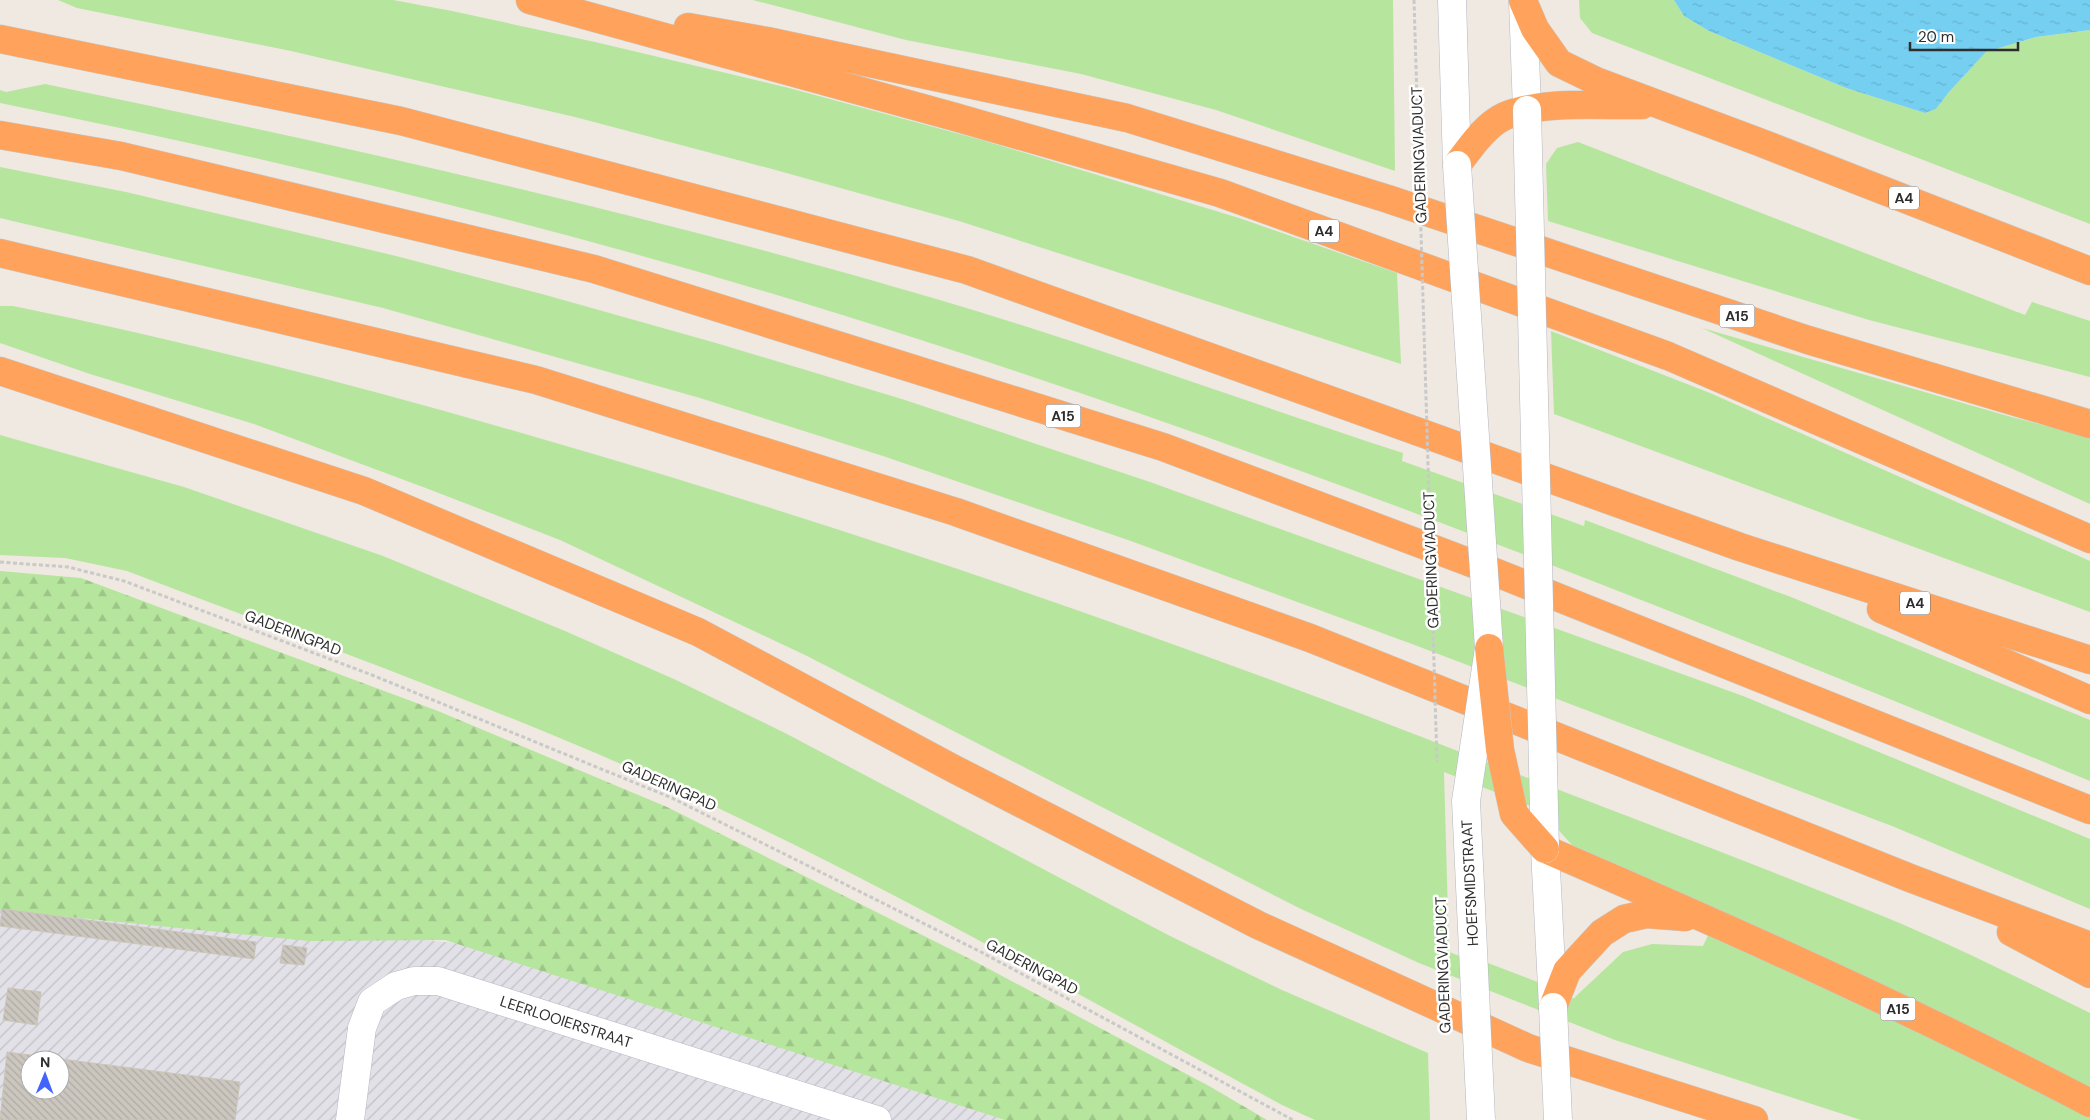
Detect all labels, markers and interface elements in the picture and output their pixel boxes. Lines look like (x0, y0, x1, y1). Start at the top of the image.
scale bar (1910, 20, 2018, 52)
text: 20 m (1918, 27, 1954, 47)
street label: GADERINGVIADUCT (1407, 86, 1431, 224)
road number: A4 (1889, 187, 1919, 210)
road number: A4 (1309, 220, 1339, 242)
road number: A15 (1720, 304, 1754, 328)
road number: A15 (1046, 404, 1080, 428)
street label: GADERINGVIADUCT (1419, 491, 1443, 629)
road number: A4 (1900, 592, 1930, 614)
street label: GADERINGPAD (242, 605, 344, 661)
street label: GADERINGPAD (618, 756, 720, 816)
street label: HOEFSMIDSTRAAT (1457, 819, 1483, 947)
street label: GADERINGVIADUCT (1431, 896, 1455, 1034)
street label: GADERINGPAD (982, 934, 1082, 1000)
street label: LEERLOOIERSTRAAT (497, 991, 635, 1053)
road number: A15 (1880, 998, 1916, 1021)
north arrow (20, 1050, 70, 1100)
text: N (40, 1053, 50, 1071)

